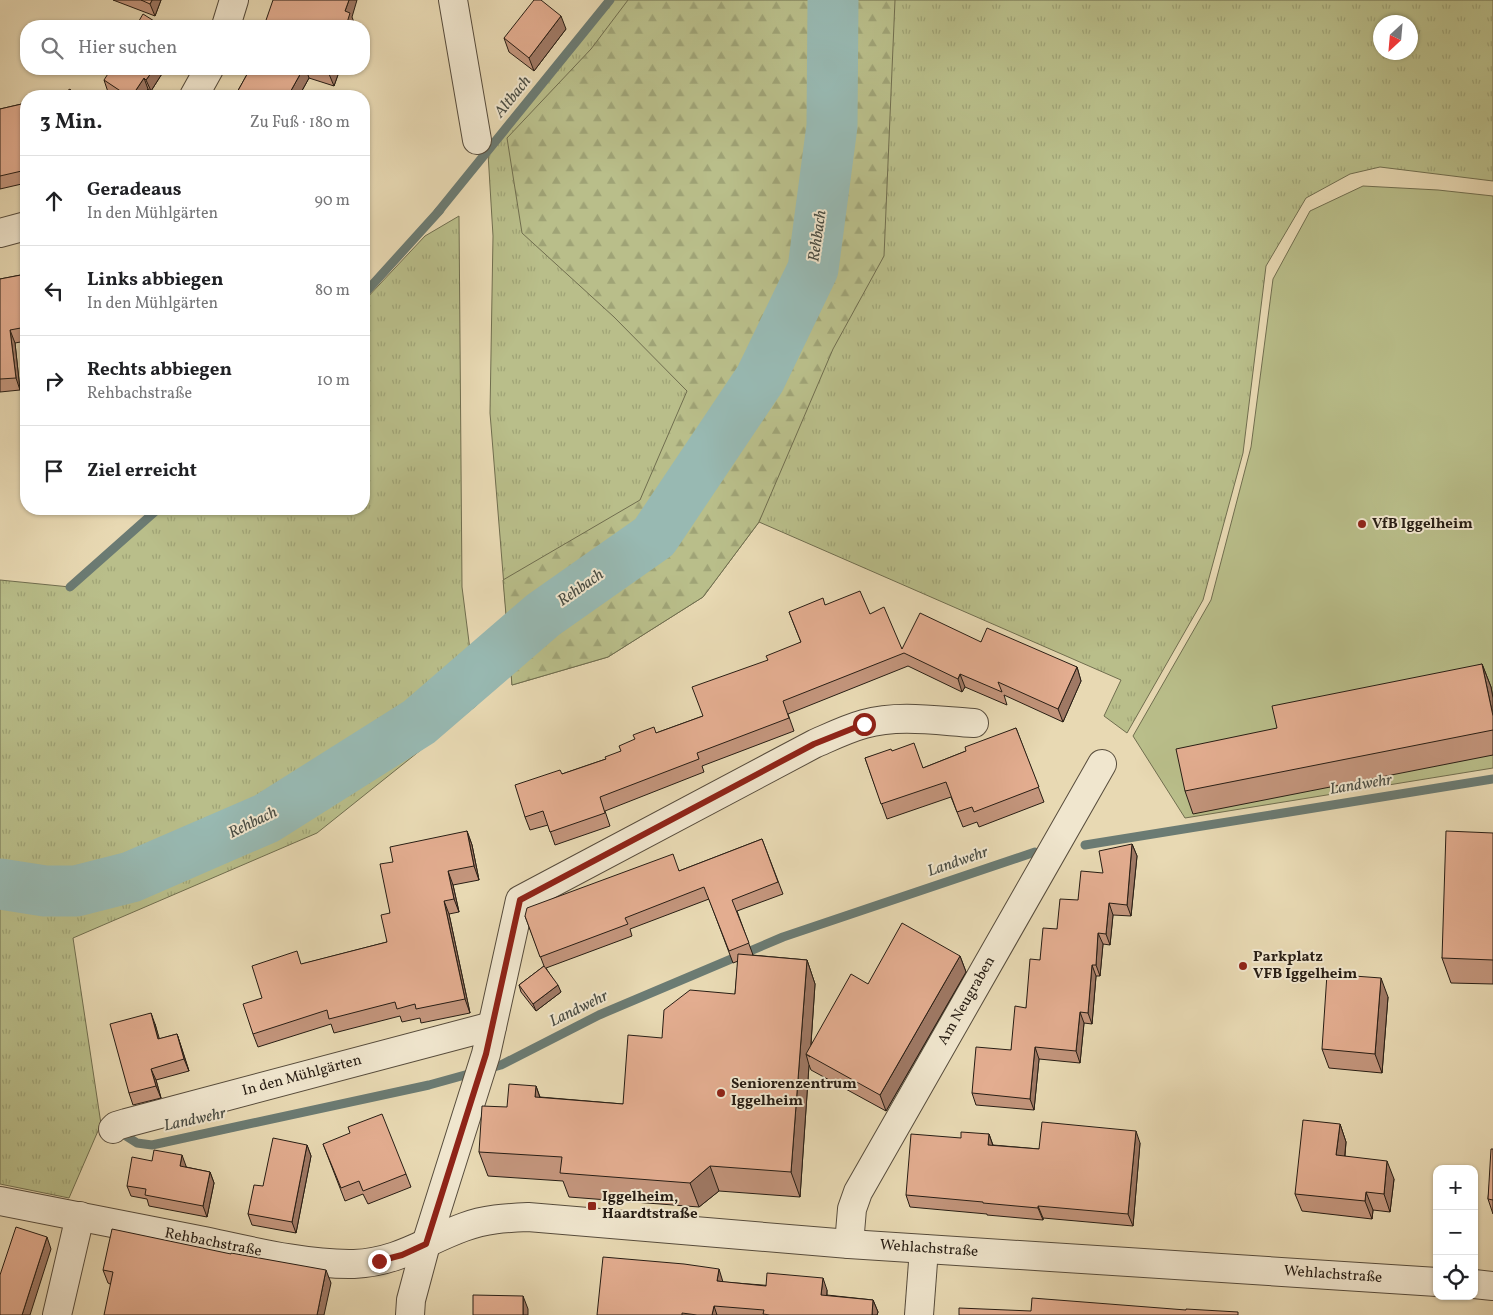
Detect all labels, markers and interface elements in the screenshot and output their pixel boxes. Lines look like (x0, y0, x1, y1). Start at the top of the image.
north arrow (1373, 15, 1418, 60)
search box (20, 20, 370, 75)
icon: search (38, 34, 66, 62)
text: Hier suchen (78, 35, 177, 61)
water label: Altbach (489, 71, 537, 123)
text: 3 Min. (40, 108, 102, 137)
text: Zu Fuß · 180 m (250, 112, 350, 134)
text: Geradeaus (87, 177, 182, 203)
icon: ahead (40, 187, 68, 215)
text: 90 m (314, 190, 350, 212)
text: In den Mühlgärten (87, 203, 218, 225)
water label: Rehbach (803, 209, 833, 263)
text: Links abbiegen (87, 267, 224, 293)
icon: left (40, 277, 68, 305)
text: 80 m (315, 280, 350, 302)
text: In den Mühlgärten (87, 293, 218, 315)
text: Rechts abbiegen (87, 357, 232, 383)
icon: right (40, 367, 68, 395)
text: 10 m (317, 370, 350, 392)
text: Rehbachstraße (87, 383, 192, 405)
icon: arrive (40, 457, 68, 485)
text: Ziel erreicht (87, 458, 197, 484)
place label: VfB Iggelheim (1372, 514, 1473, 535)
marker: VfB Iggelheim (1356, 518, 1368, 530)
water label: Rehbach (553, 564, 609, 612)
route start (853, 713, 876, 736)
water label: Landwehr (1328, 769, 1395, 801)
water label: Rehbach (225, 802, 281, 844)
water label: Landwehr (925, 841, 992, 883)
place label: Parkplatz VFB Iggelheim (1253, 947, 1358, 985)
street label: Am Neugraben (933, 953, 1001, 1049)
marker: Parkplatz VFB Iggelheim (1237, 960, 1249, 972)
water label: Landwehr (546, 985, 613, 1033)
street label: In den Mühlgärten (240, 1050, 364, 1102)
place label: Seniorenzentrum Iggelheim (731, 1074, 857, 1112)
marker: Seniorenzentrum Iggelheim (715, 1087, 727, 1099)
water label: Landwehr (162, 1102, 229, 1137)
map controls (1433, 1165, 1478, 1300)
button: + (1433, 1165, 1478, 1210)
place label: Iggelheim, Haardtstraße (602, 1187, 698, 1225)
marker: Iggelheim, Haardtstraße (586, 1200, 598, 1212)
button: − (1433, 1210, 1478, 1255)
street label: Rehbachstraße (163, 1223, 263, 1263)
street label: Wehlachstraße (879, 1235, 979, 1263)
route end (368, 1250, 391, 1273)
button: locate (1433, 1255, 1478, 1300)
street label: Wehlachstraße (1283, 1261, 1383, 1289)

